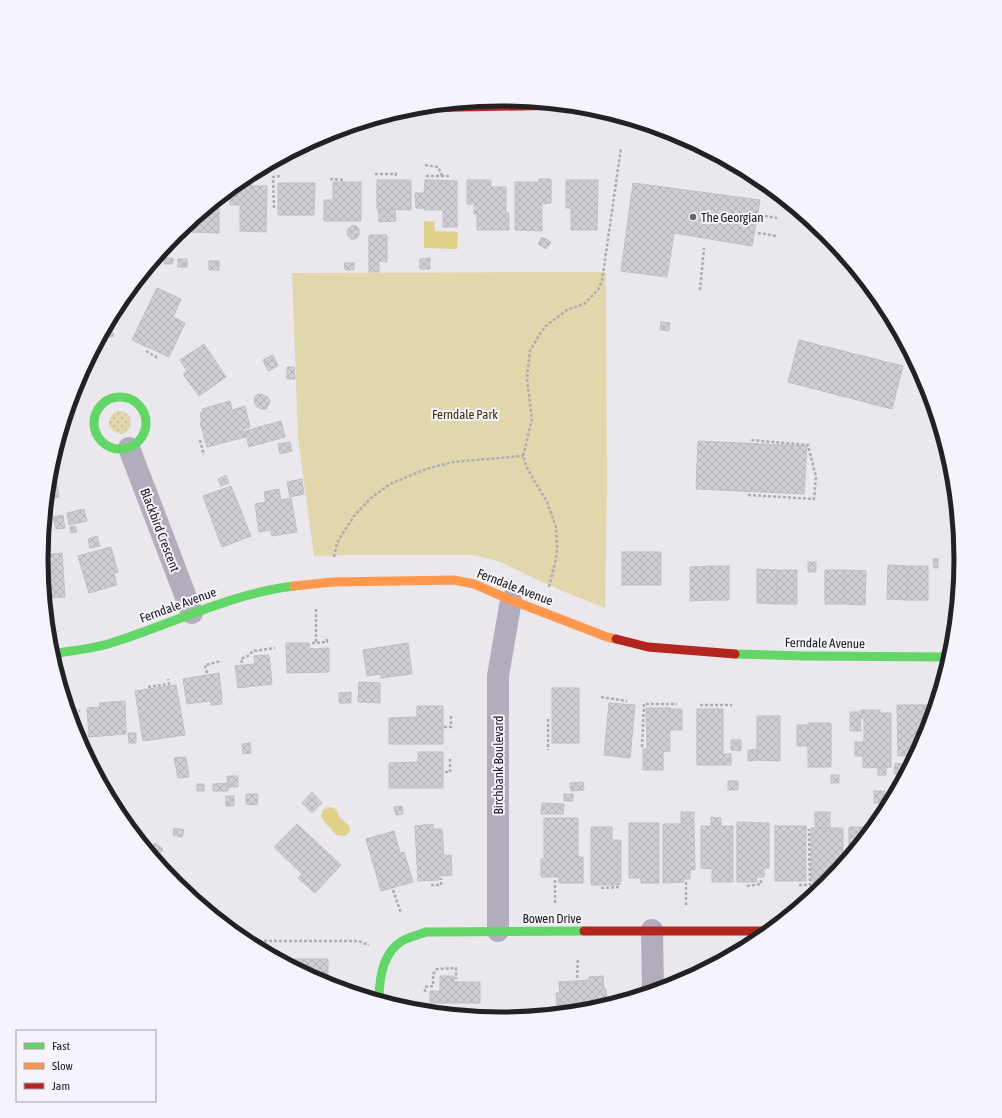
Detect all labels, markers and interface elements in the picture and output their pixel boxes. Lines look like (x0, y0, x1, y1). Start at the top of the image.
place label: The Georgian (701, 210, 764, 225)
marker: The Georgian (688, 212, 698, 222)
park label: Ferndale Park (432, 407, 498, 422)
street label: Blackbird Crescent (137, 486, 183, 574)
street label: Ferndale Avenue (475, 566, 555, 608)
street label: Ferndale Avenue (138, 584, 218, 626)
street label: Ferndale Avenue (785, 635, 865, 651)
street label: Birchbank Boulevard (491, 715, 506, 815)
street label: Bowen Drive (523, 911, 582, 926)
legend (16, 1030, 156, 1102)
text: Fast (52, 1039, 70, 1053)
text: Slow (52, 1059, 73, 1073)
text: Jam (52, 1079, 70, 1093)

